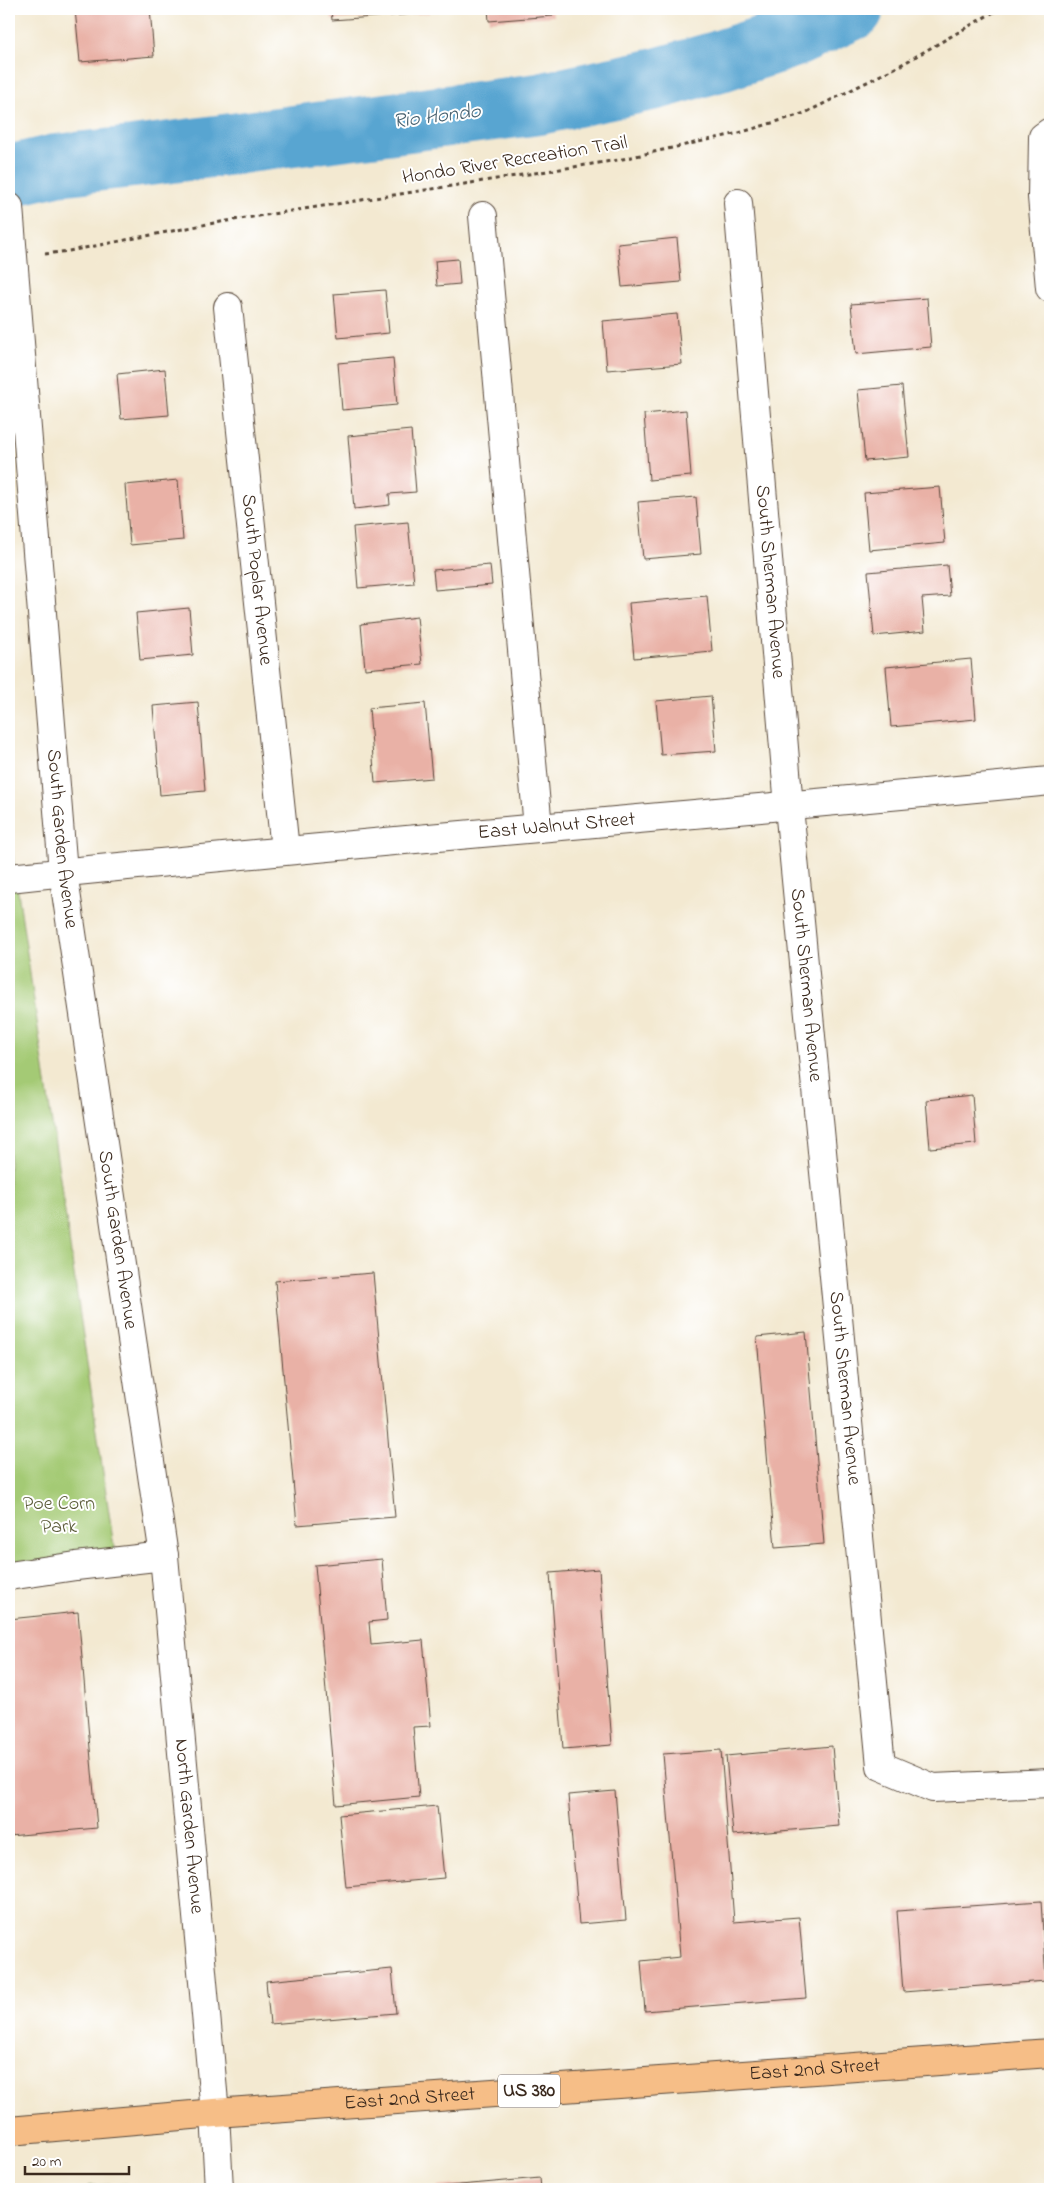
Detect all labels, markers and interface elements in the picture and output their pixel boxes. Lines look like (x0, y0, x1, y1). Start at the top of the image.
water label: Rio Hondo (392, 97, 483, 137)
street label: Hondo River Recreation Trail (400, 129, 630, 193)
street label: South Sherman Avenue (747, 484, 793, 680)
street label: South Poplar Avenue (233, 492, 280, 667)
street label: South Garden Avenue (39, 748, 86, 931)
street label: East Walnut Street (477, 805, 637, 848)
street label: South Sherman Avenue (782, 887, 830, 1083)
street label: South Garden Avenue (90, 1148, 145, 1331)
street label: South Sherman Avenue (821, 1290, 868, 1486)
park label: Poe Corn Park (23, 1490, 95, 1542)
street label: North Garden Avenue (166, 1737, 211, 1915)
street label: East 2nd Street (748, 2051, 881, 2089)
road number: US 380 (498, 2074, 560, 2108)
street label: East 2nd Street (343, 2080, 477, 2118)
scale bar (25, 2143, 129, 2175)
text: 20 m (32, 2151, 62, 2173)

